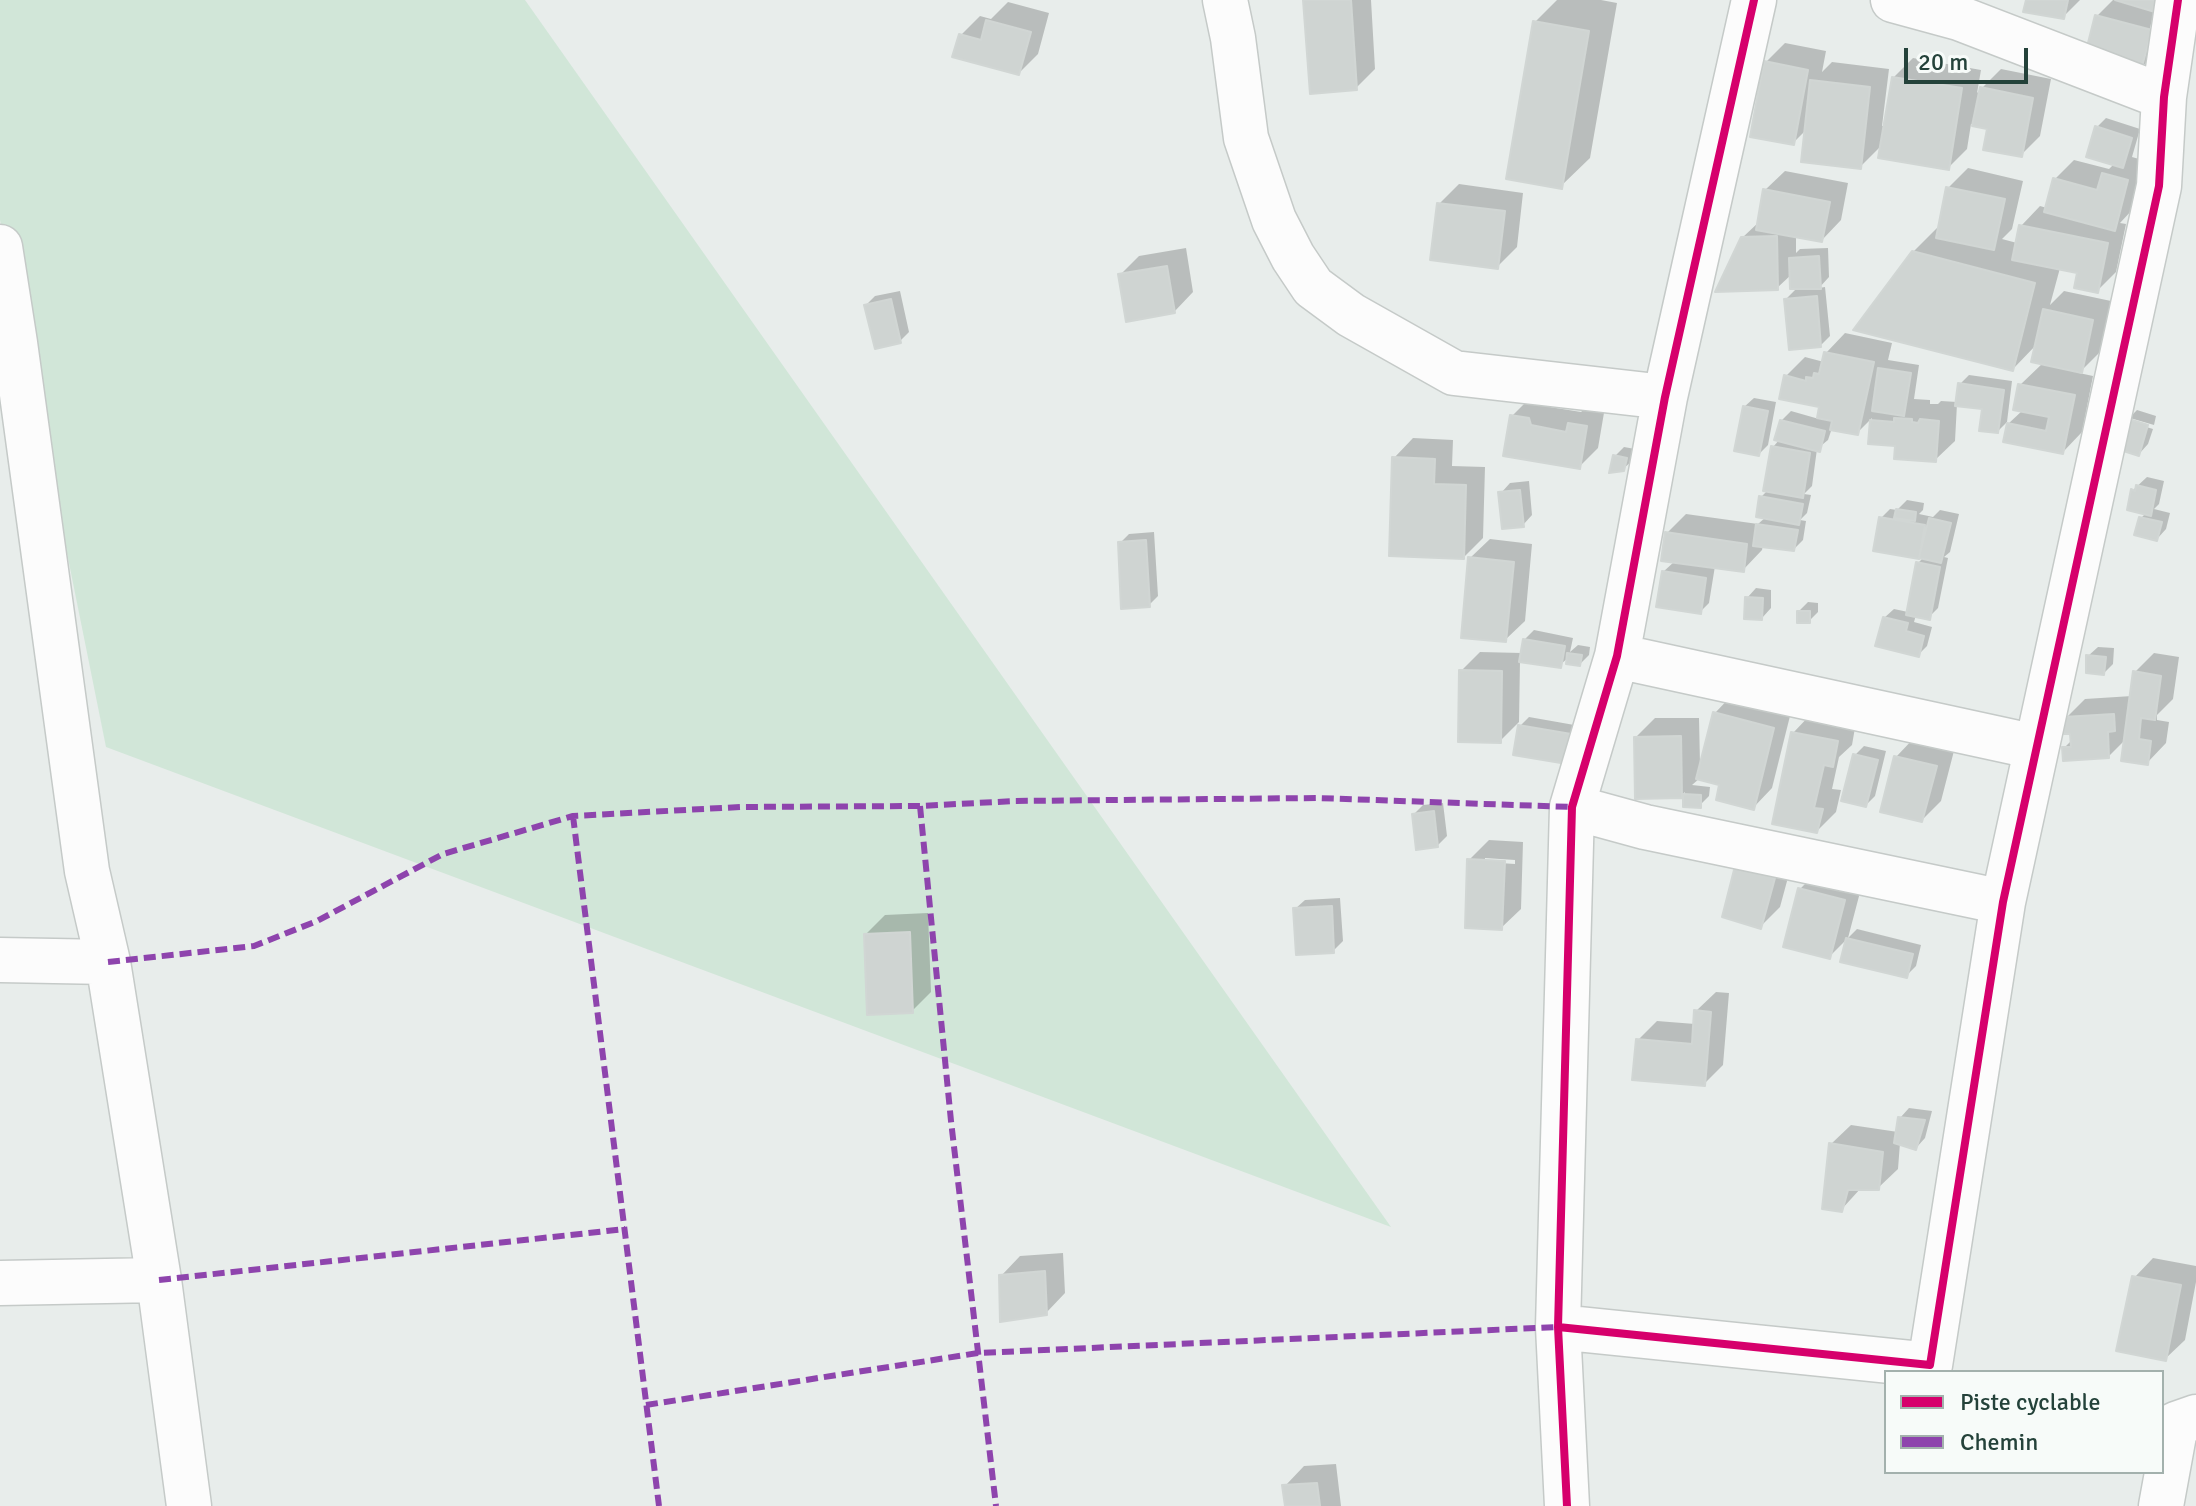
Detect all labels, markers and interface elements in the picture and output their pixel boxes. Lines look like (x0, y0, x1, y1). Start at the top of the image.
scale bar (1908, 32, 2032, 82)
text: 20 m (1918, 47, 1968, 77)
legend (1884, 1370, 2164, 1474)
text: Piste cyclable (1960, 1387, 2100, 1417)
text: Chemin (1960, 1427, 2038, 1457)

